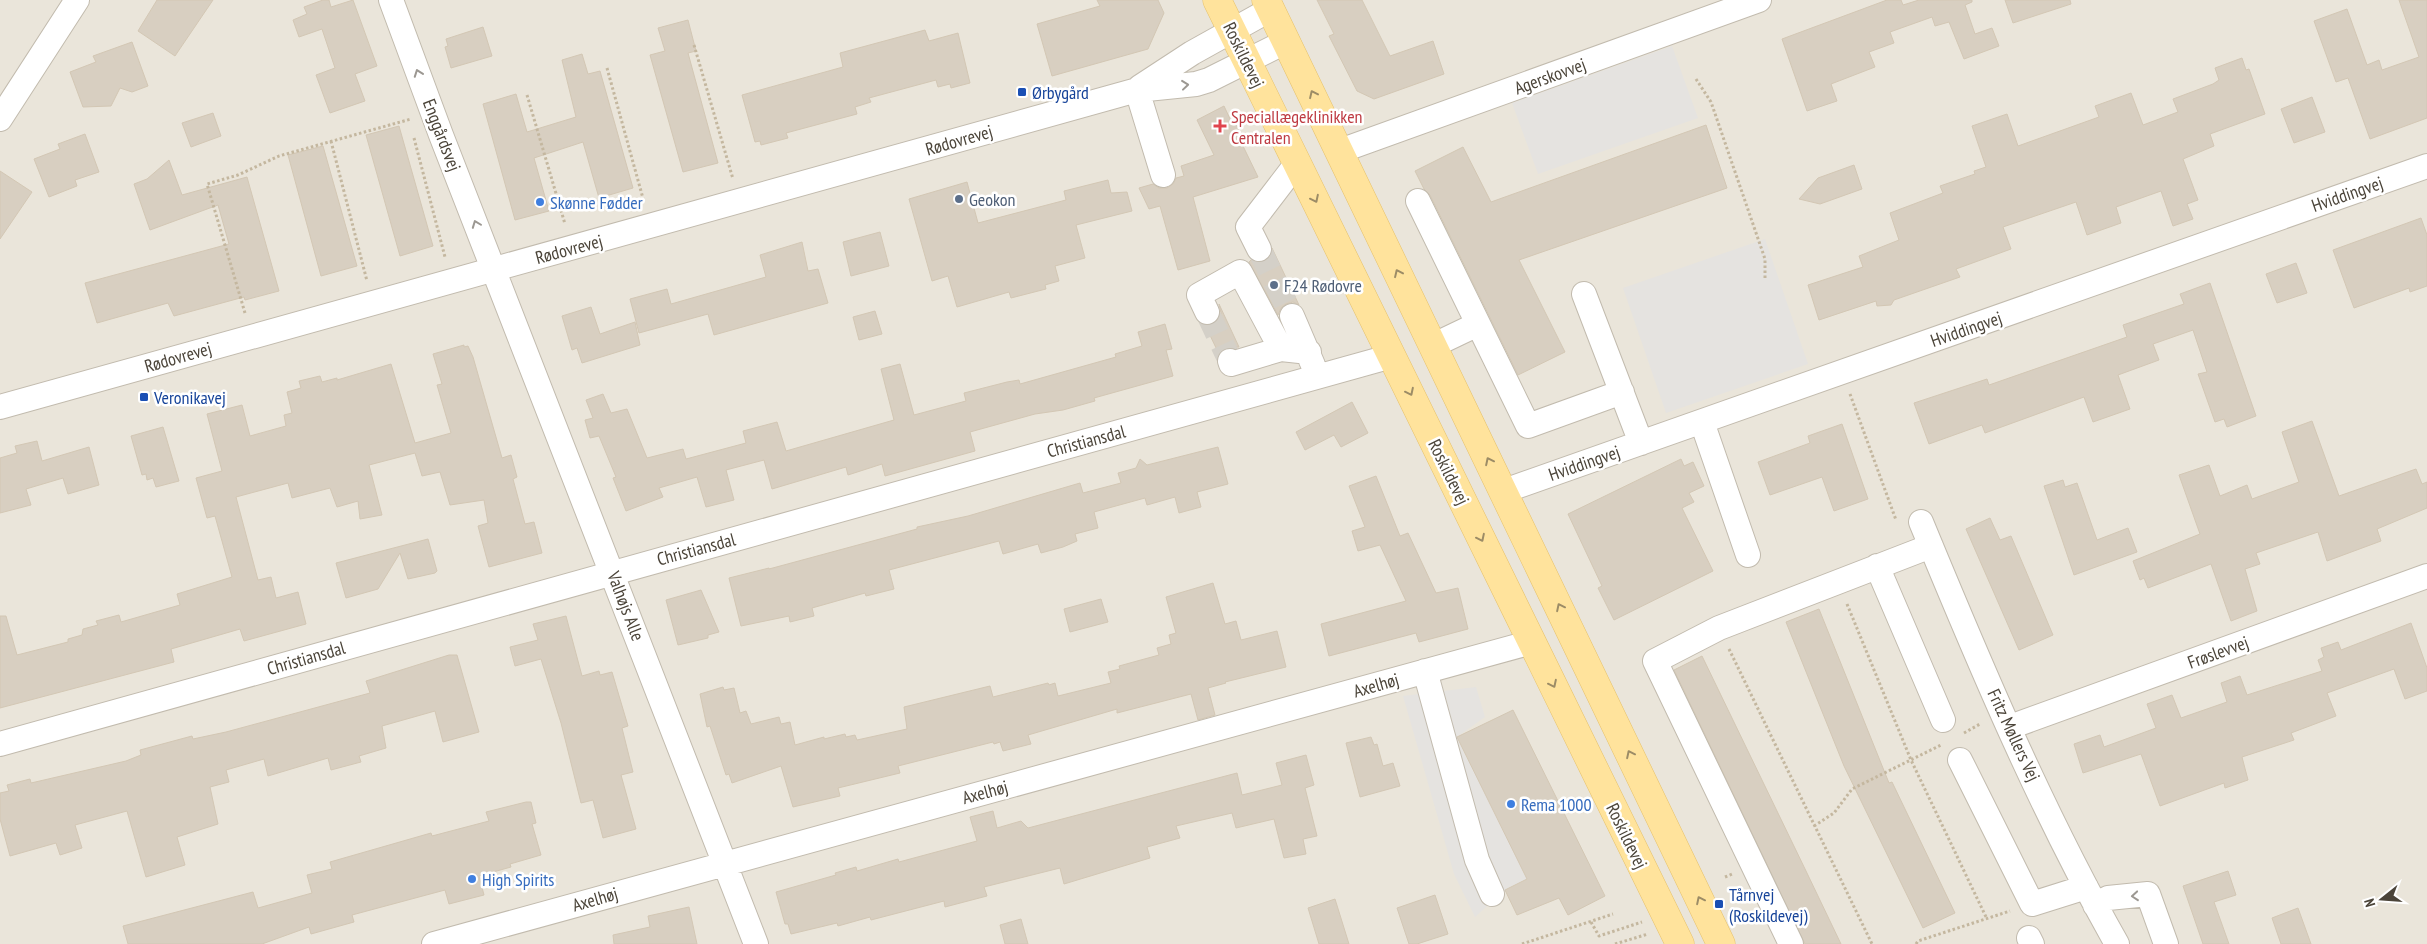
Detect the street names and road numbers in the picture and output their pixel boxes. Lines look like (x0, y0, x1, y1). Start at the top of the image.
street label: Roskildevej (1218, 18, 1270, 92)
street label: Agerskovvej (1511, 52, 1589, 100)
street label: Enggårdsvej (418, 96, 466, 174)
street label: Rødovrevej (923, 120, 995, 160)
street label: Hviddingvej (2308, 171, 2386, 217)
street label: Rødovrevej (533, 229, 605, 269)
street label: Hviddingvej (1927, 306, 2005, 352)
street label: Rødovrevej (142, 337, 214, 377)
street label: Christiansdal (1044, 419, 1129, 463)
street label: Roskildevej (1423, 435, 1475, 509)
street label: Hviddingvej (1545, 440, 1623, 486)
street label: Christiansdal (654, 527, 739, 571)
street label: Valhøjs Alle (602, 567, 650, 644)
street label: Frøslevvej (2184, 630, 2252, 674)
street label: Christiansdal (264, 636, 349, 680)
street label: Axelhøj (1351, 668, 1401, 702)
street label: Fritz Møllers Vej (1983, 685, 2045, 785)
street label: Axelhøj (960, 775, 1010, 809)
street label: Roskildevej (1601, 799, 1653, 873)
street label: Axelhøj (570, 882, 620, 916)

